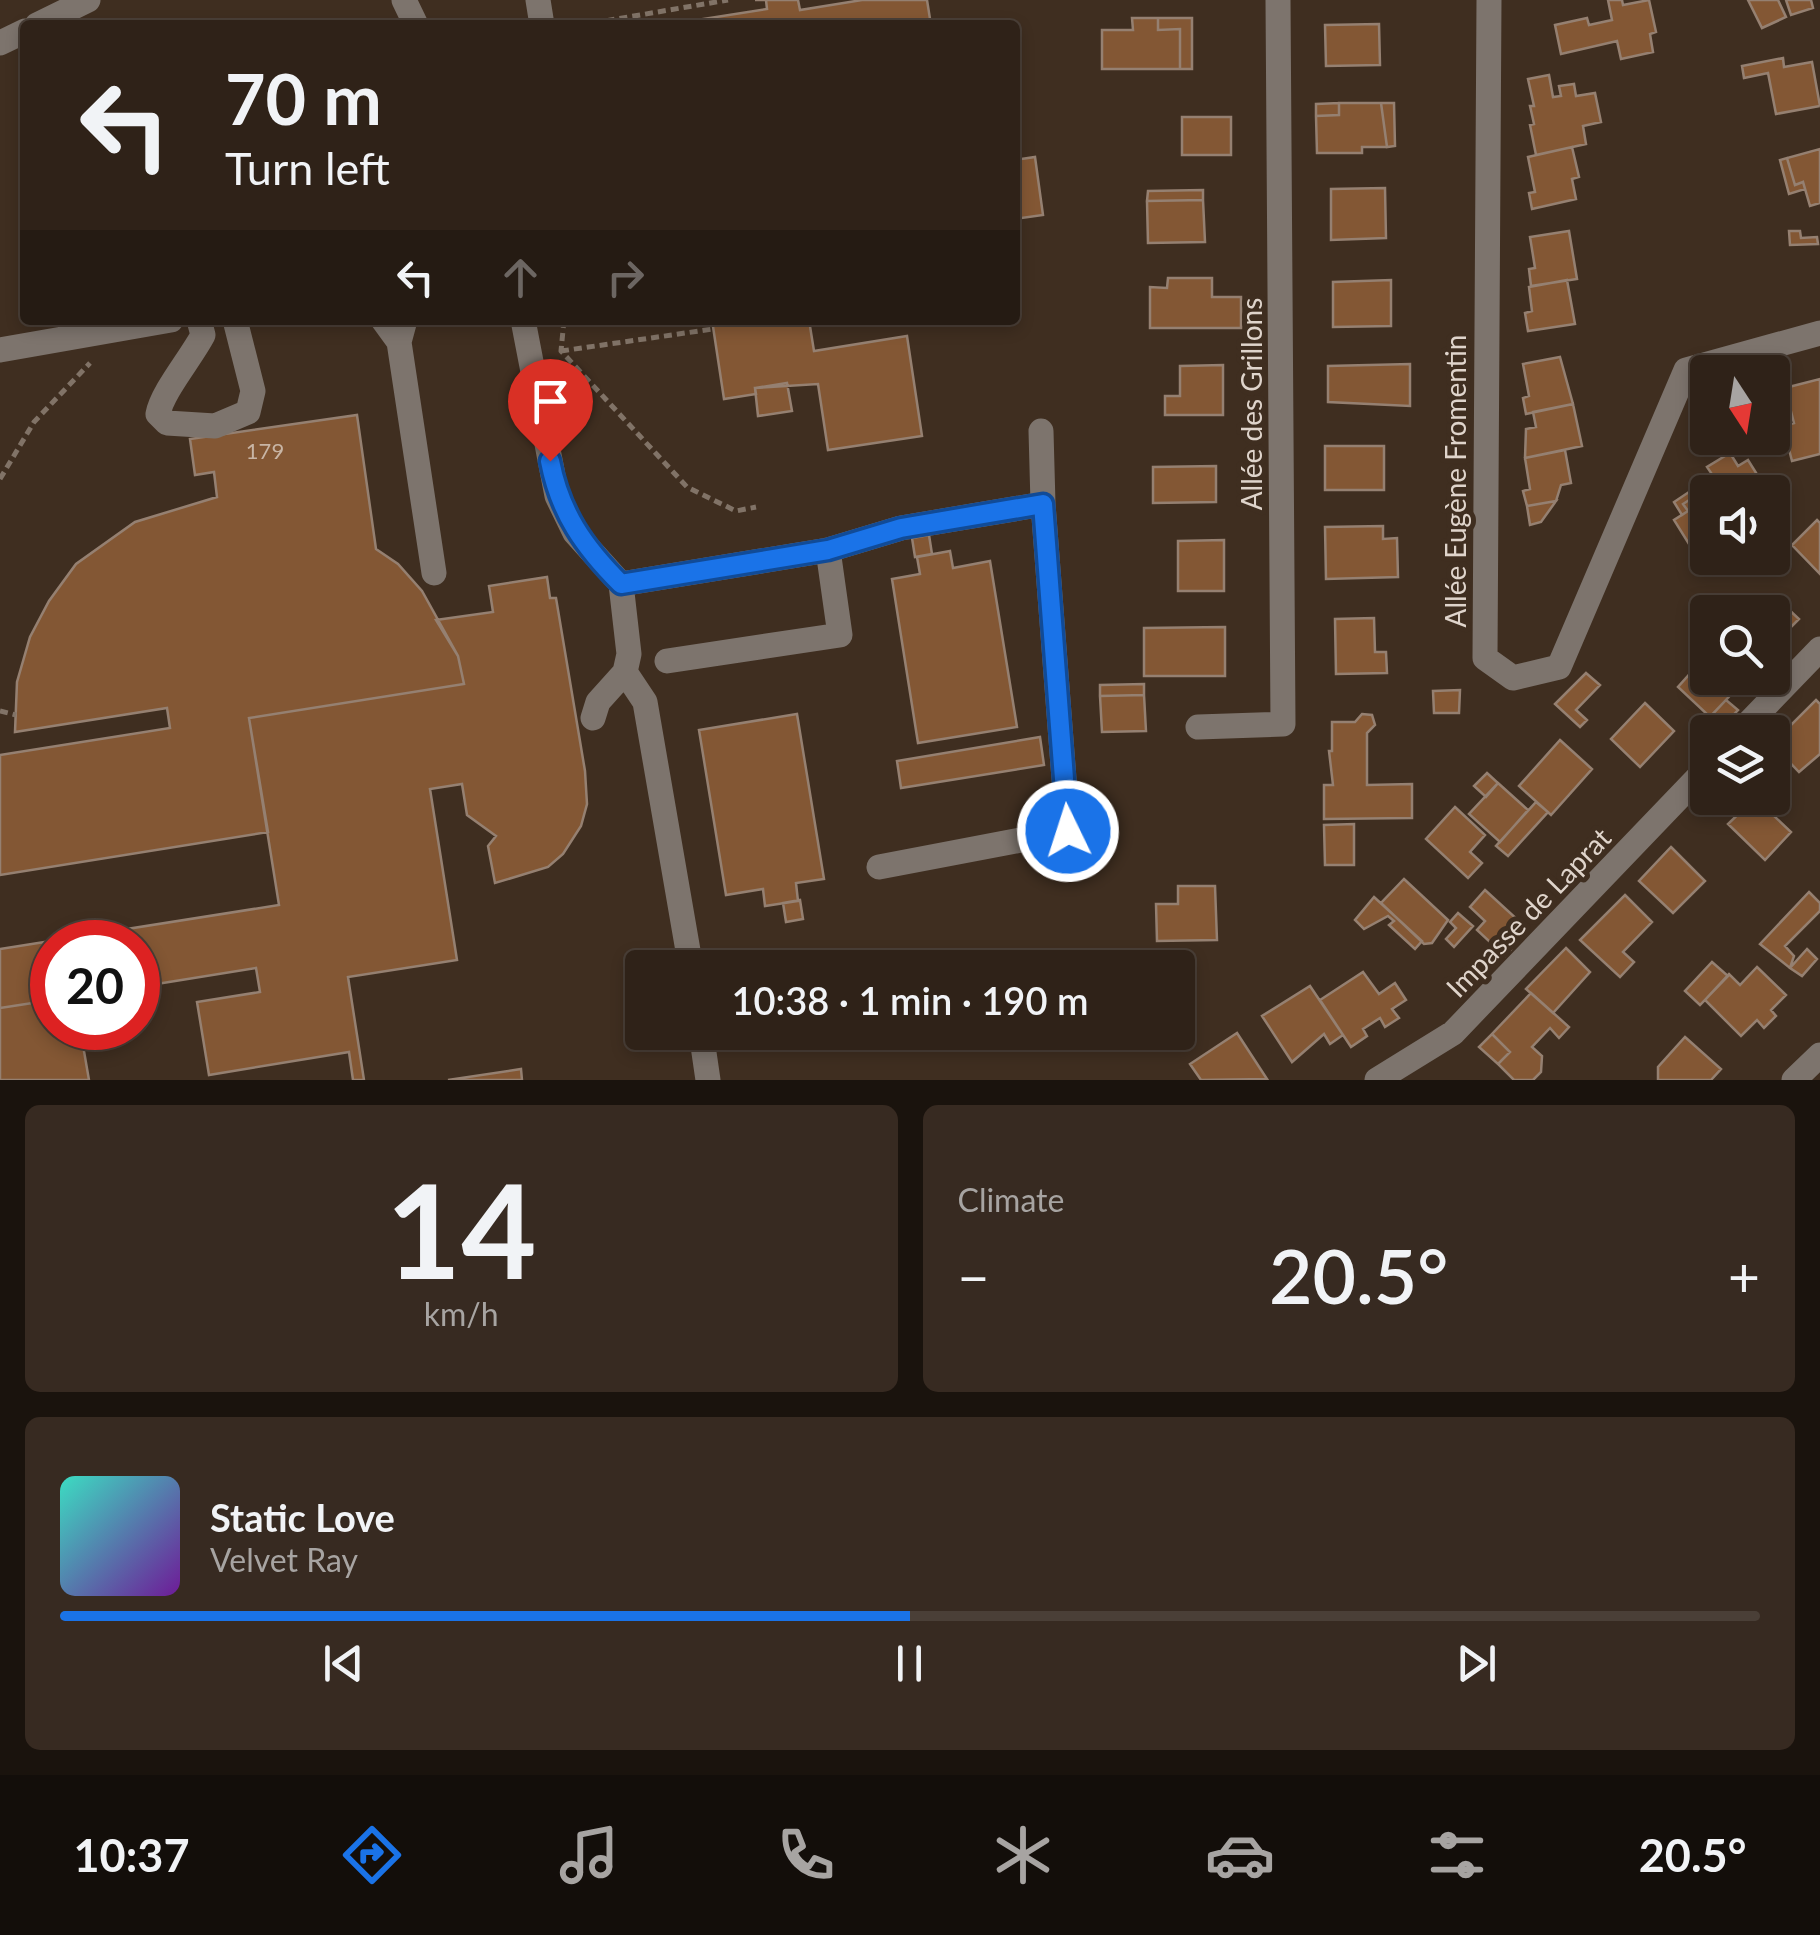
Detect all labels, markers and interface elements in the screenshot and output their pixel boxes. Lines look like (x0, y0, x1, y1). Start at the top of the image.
text: 70 m (225, 56, 382, 140)
icon: left (60, 60, 190, 190)
text: Turn left (225, 141, 390, 195)
icon: left (388, 250, 443, 305)
icon: ahead (493, 250, 548, 305)
icon: right (598, 250, 653, 305)
street label: Allée des Grillons (1234, 298, 1268, 510)
street label: Allée Eugène Fromentin (1438, 335, 1472, 627)
north arrow (1690, 355, 1790, 455)
map controls (1690, 355, 1790, 815)
pin (508, 359, 593, 462)
icon: arrive (523, 374, 578, 429)
house number: 179 (246, 437, 284, 464)
button: sound (1690, 475, 1790, 575)
button: search (1690, 595, 1790, 695)
button: layers (1690, 715, 1790, 815)
position arrow (1016, 779, 1120, 883)
street label: Impasse de Laprat (1439, 820, 1617, 1004)
speed limit sign: 20 (30, 920, 160, 1050)
text: 10:38 · 1 min · 190 m (732, 977, 1088, 1023)
text: 14 (386, 1151, 537, 1307)
text: Climate (958, 1180, 1064, 1219)
text: 20.5° (1269, 1230, 1448, 1320)
text: − (958, 1243, 989, 1309)
text: + (1728, 1243, 1760, 1309)
text: km/h (424, 1294, 499, 1333)
text: Static Love (210, 1494, 395, 1540)
text: Velvet Ray (210, 1540, 358, 1579)
icon: previous (316, 1636, 371, 1691)
icon: pause (882, 1636, 937, 1691)
icon: next (1449, 1636, 1504, 1691)
icon: directions (337, 1820, 407, 1890)
icon: music (554, 1820, 624, 1890)
icon: phone (771, 1820, 841, 1890)
icon: climate (988, 1820, 1058, 1890)
icon: car (1205, 1820, 1275, 1890)
icon: filters (1422, 1820, 1492, 1890)
text: 10:37 (74, 1828, 190, 1882)
text: 20.5° (1639, 1828, 1746, 1882)

